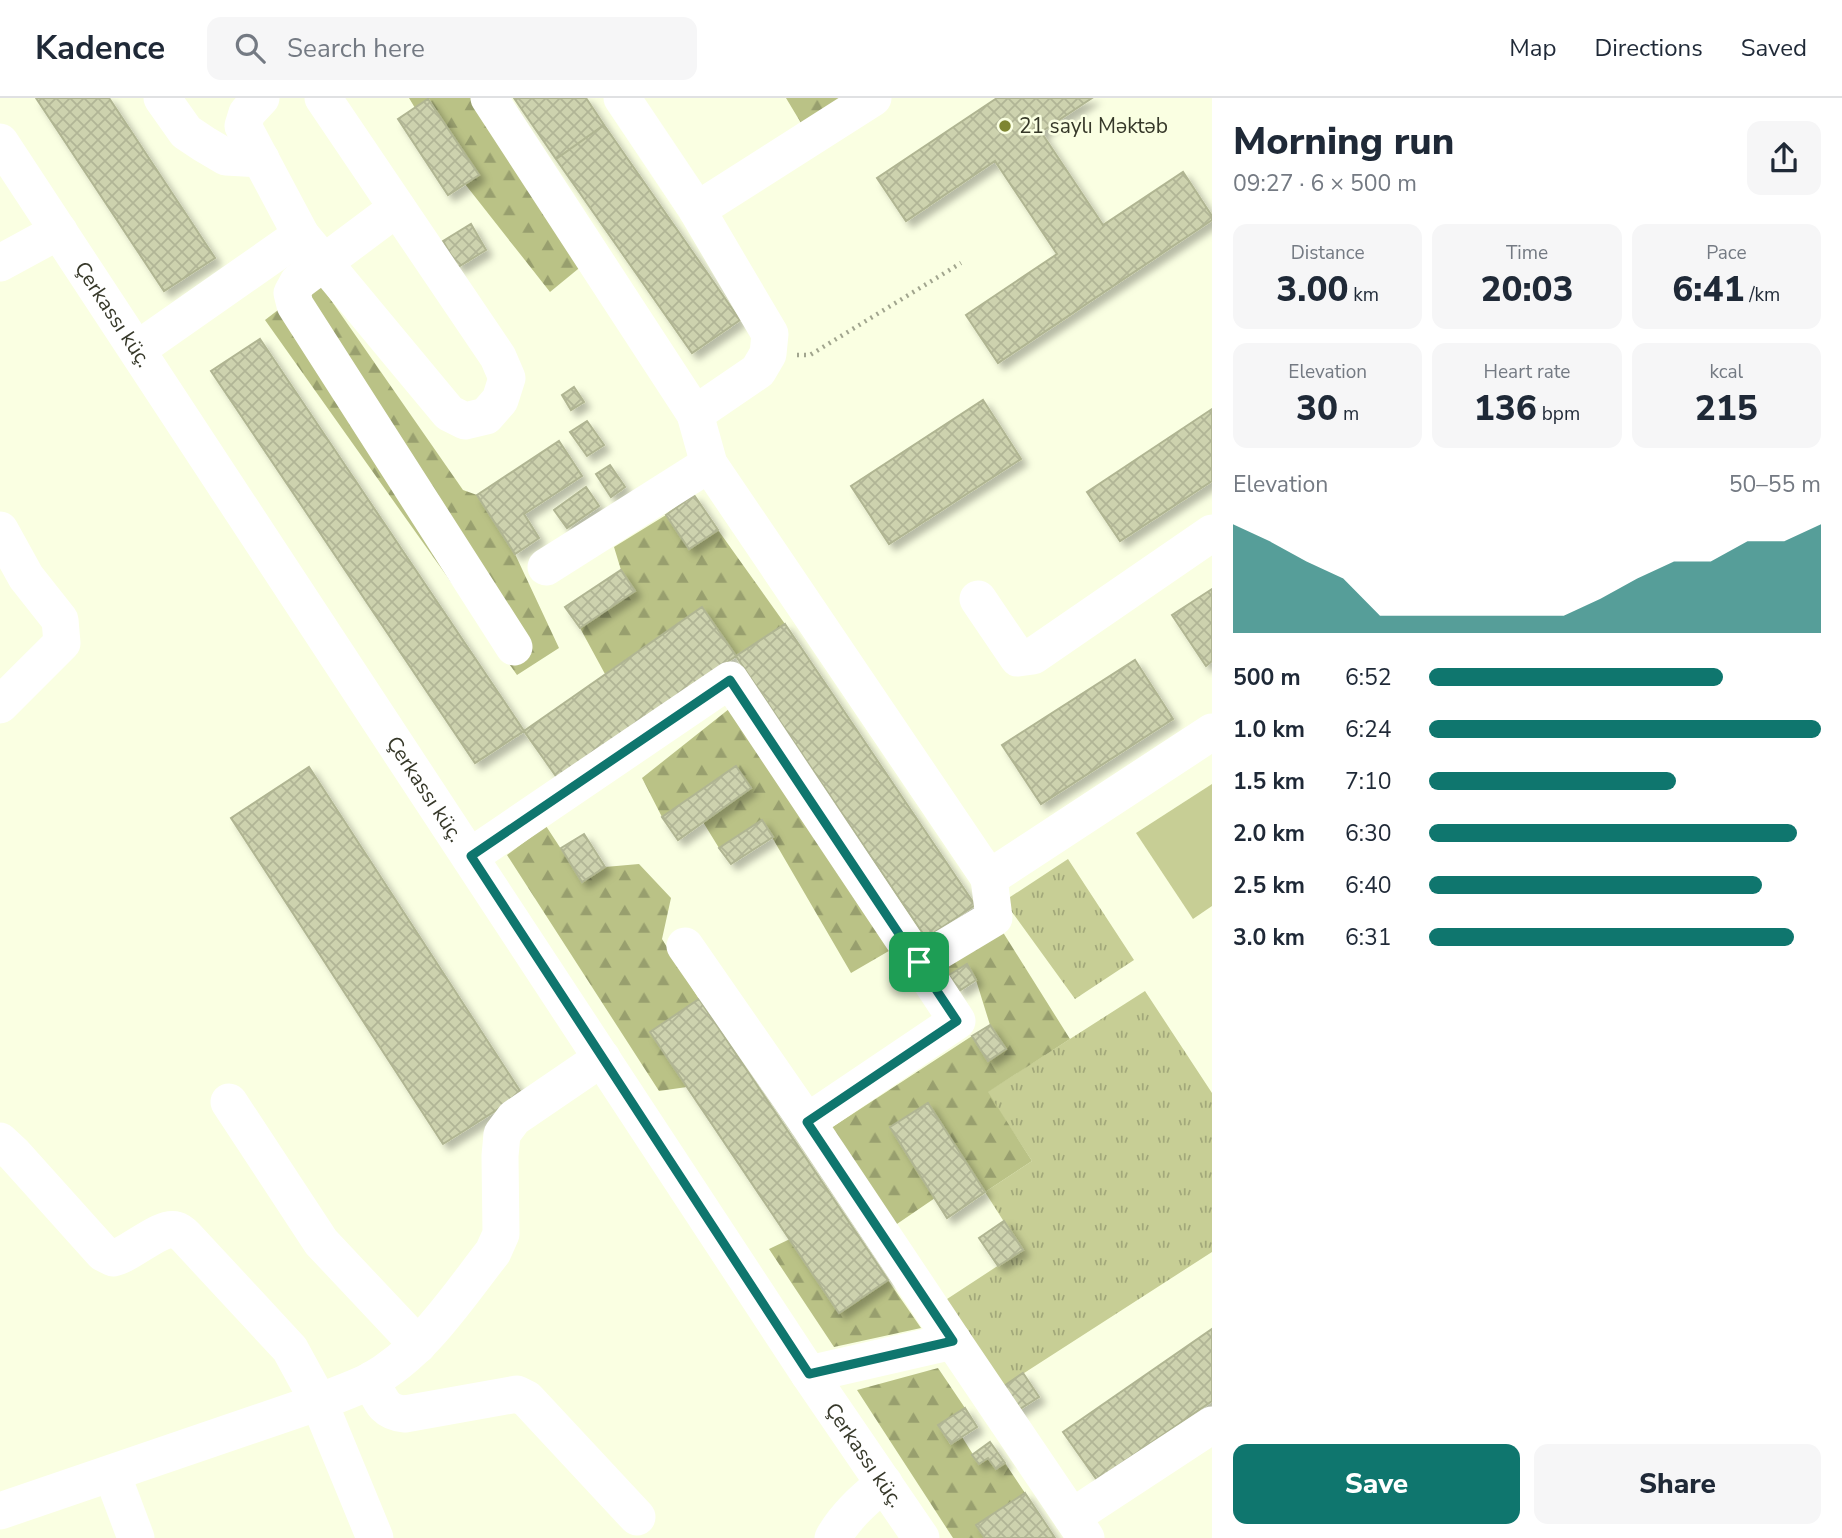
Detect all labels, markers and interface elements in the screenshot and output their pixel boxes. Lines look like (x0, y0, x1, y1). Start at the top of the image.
search box (207, 17, 697, 80)
text: Kadence (35, 26, 165, 71)
icon: search (231, 29, 269, 67)
text: Search here (287, 31, 425, 66)
text: Map (1509, 32, 1556, 64)
text: Directions (1594, 32, 1703, 64)
text: Saved (1741, 32, 1807, 64)
place label: 21 saylı Məktəb (1019, 112, 1168, 140)
text: Morning run (1233, 116, 1454, 167)
marker: 21 saylı Məktəb (997, 118, 1013, 134)
button: share (1747, 121, 1821, 195)
text: 09:27 · 6 × 500 m (1233, 168, 1417, 199)
text: Distance (1291, 240, 1365, 266)
text: Time (1506, 240, 1548, 266)
text: Pace (1706, 240, 1747, 266)
street label: Çerkassı küç. (68, 256, 158, 373)
text: 3.00 (1276, 266, 1348, 313)
text: 20:03 (1480, 266, 1574, 313)
text: 6:41 (1672, 266, 1744, 313)
text: km (1348, 282, 1379, 308)
text: /km (1744, 282, 1780, 308)
text: Elevation (1288, 359, 1367, 385)
text: Heart rate (1484, 359, 1570, 385)
text: kcal (1709, 359, 1743, 385)
text: 30 (1296, 385, 1338, 432)
text: 136 (1474, 385, 1537, 432)
text: 215 (1695, 385, 1758, 432)
text: m (1338, 401, 1359, 427)
text: bpm (1537, 401, 1580, 427)
text: Elevation (1233, 469, 1328, 500)
text: 50–55 m (1729, 469, 1821, 500)
text: 500 m (1233, 662, 1301, 693)
text: 6:52 (1345, 662, 1392, 693)
text: 1.0 km (1233, 714, 1305, 745)
text: 6:24 (1345, 714, 1392, 745)
street label: Çerkassı küç. (380, 731, 470, 847)
text: 1.5 km (1233, 766, 1305, 797)
text: 7:10 (1345, 766, 1392, 797)
text: 2.0 km (1233, 818, 1305, 849)
text: 6:30 (1345, 818, 1392, 849)
text: 2.5 km (1233, 870, 1305, 901)
text: 6:40 (1345, 870, 1392, 901)
text: 3.0 km (1233, 922, 1305, 953)
text: 6:31 (1345, 922, 1392, 953)
pin (889, 932, 949, 992)
icon: arrive (900, 943, 938, 981)
street label: Çerkassı küç. (819, 1397, 910, 1513)
button: Save (1233, 1444, 1520, 1524)
button: Share (1534, 1444, 1821, 1524)

